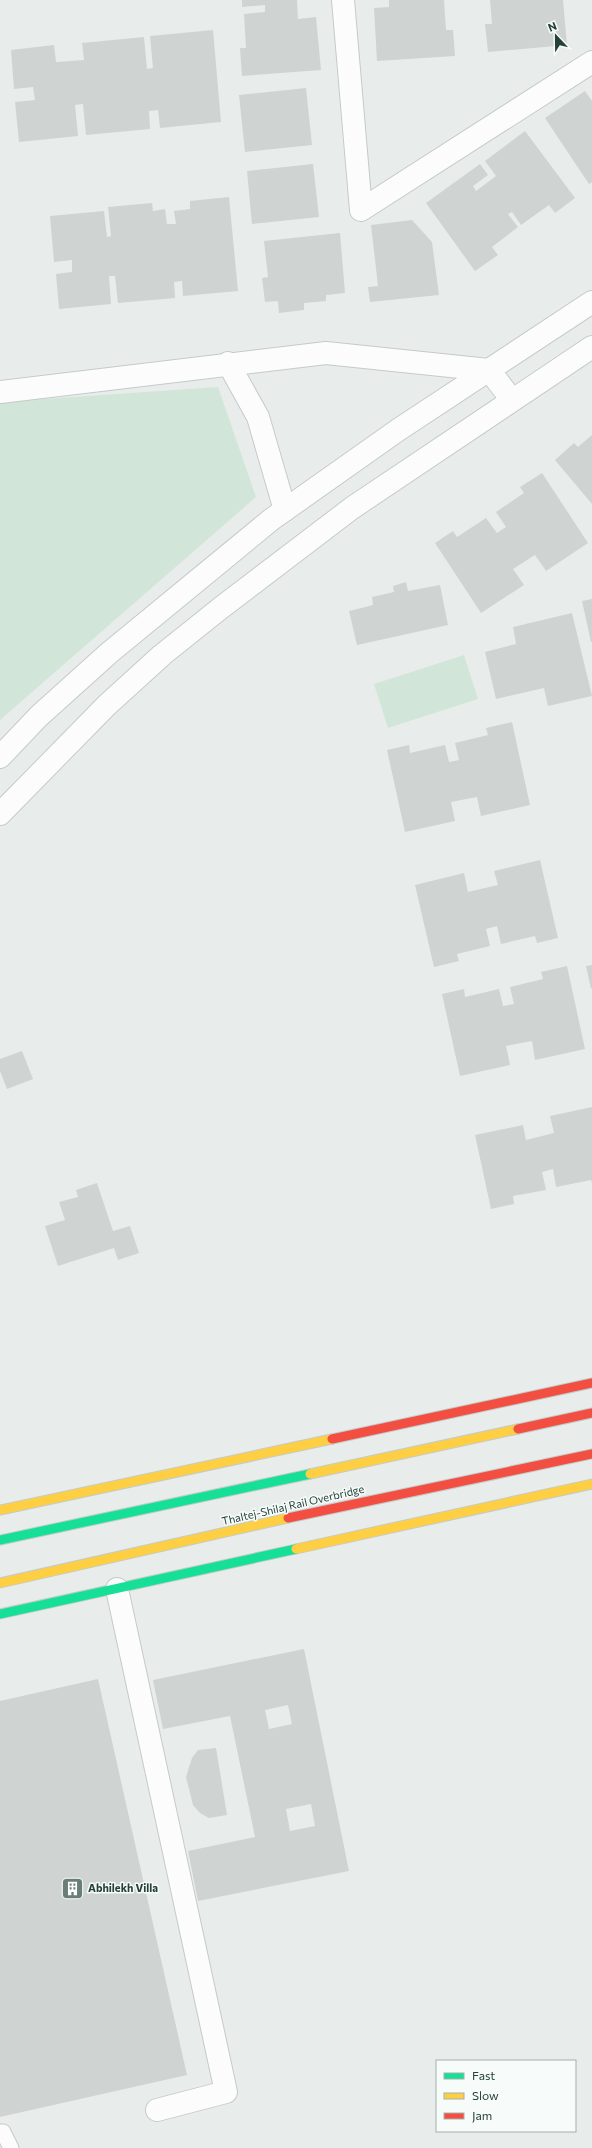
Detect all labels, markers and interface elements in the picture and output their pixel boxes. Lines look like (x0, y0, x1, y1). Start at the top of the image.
north arrow (536, 16, 576, 56)
text: N (546, 19, 558, 34)
street label: Thaltej-Shilaj Rail Overbridge (220, 1482, 366, 1527)
building icon: Abhilekh Villa (59, 1875, 85, 1901)
place label: Abhilekh Villa (88, 1881, 158, 1894)
legend (436, 2060, 576, 2132)
text: Fast (472, 2068, 495, 2082)
text: Slow (472, 2088, 499, 2102)
text: Jam (472, 2108, 492, 2123)

